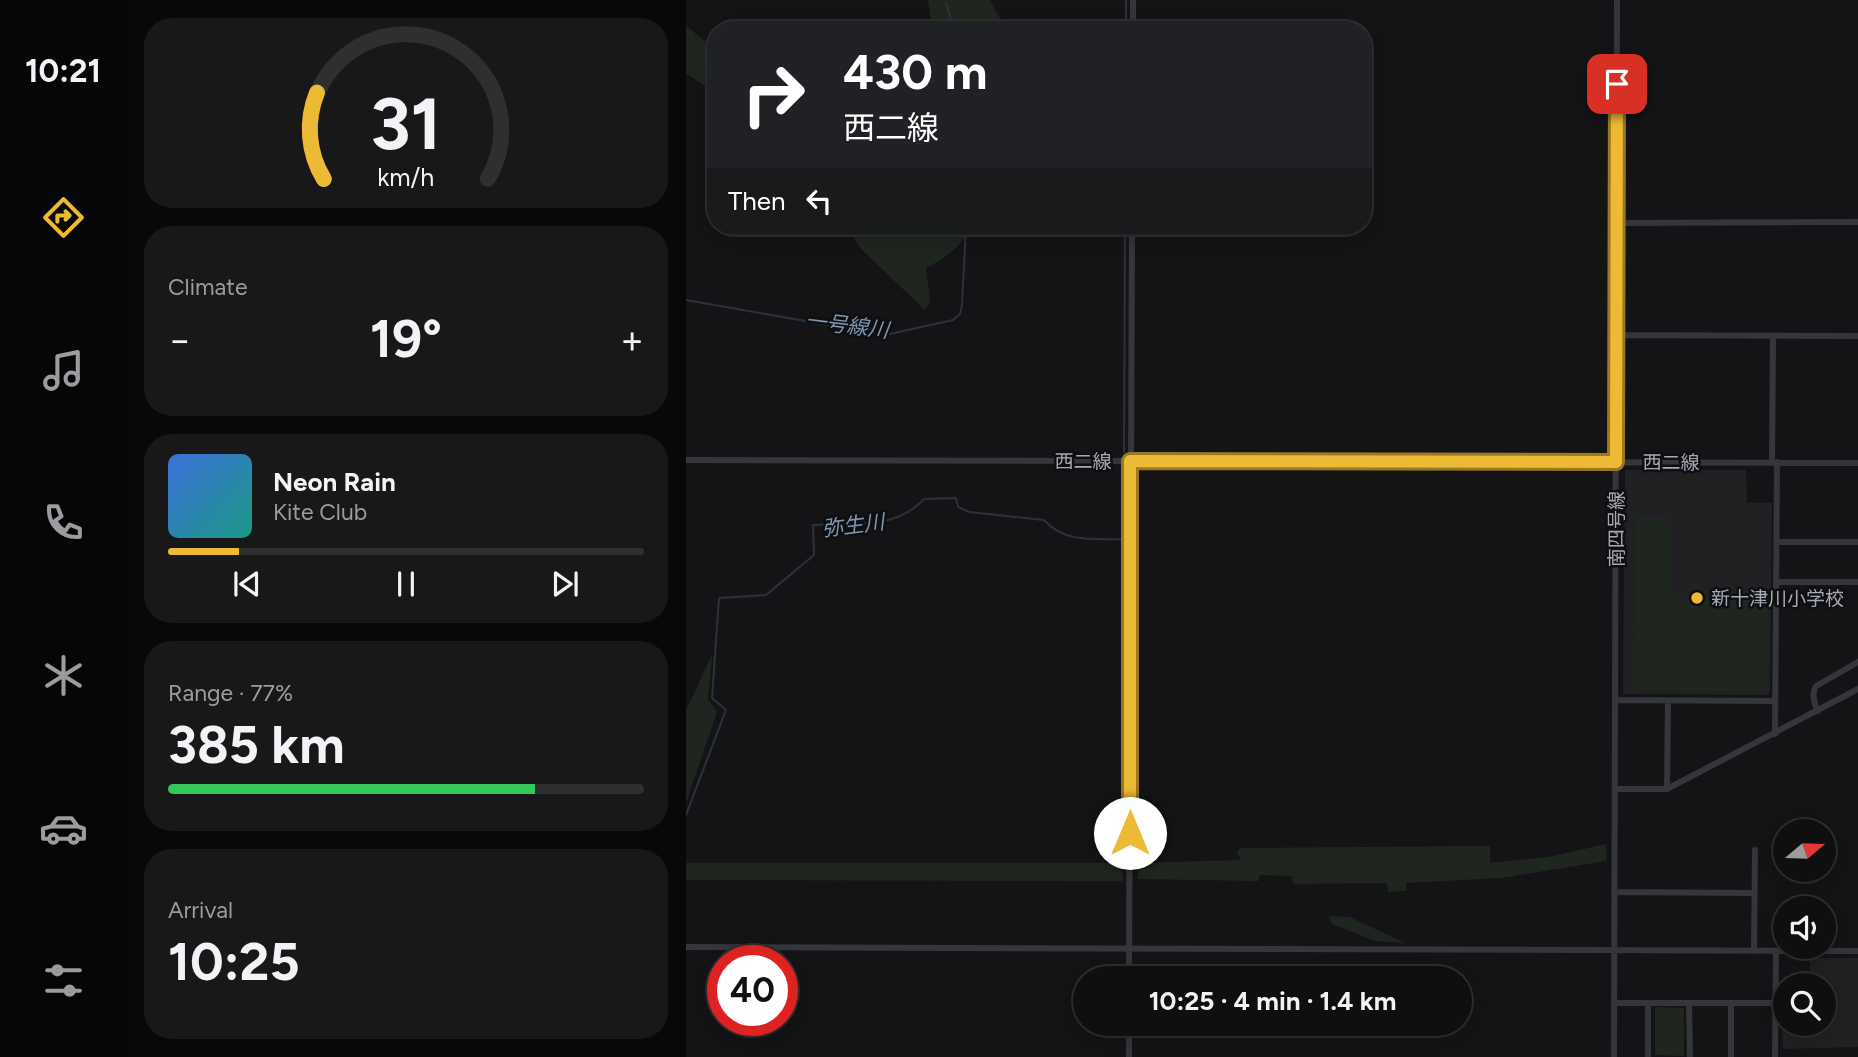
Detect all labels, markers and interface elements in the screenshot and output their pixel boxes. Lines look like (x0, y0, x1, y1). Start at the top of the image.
text: 430 m (843, 42, 987, 101)
icon: right (728, 49, 819, 140)
text: 10:21 (25, 52, 101, 90)
pin (1587, 54, 1647, 114)
icon: arrive (1598, 65, 1636, 103)
text: 31 (370, 80, 442, 167)
text: 西二線 (843, 109, 939, 147)
text: km/h (377, 162, 435, 192)
icon: left (800, 182, 838, 220)
text: Then (728, 185, 786, 217)
icon: directions (39, 193, 88, 242)
text: Climate (168, 273, 247, 301)
water label: 一号線川 (804, 307, 892, 343)
text: 19° (370, 308, 442, 370)
text: − (168, 317, 192, 363)
text: + (620, 317, 644, 363)
icon: music (39, 346, 88, 395)
street label: 西二線 (1054, 450, 1112, 473)
street label: 西二線 (1642, 451, 1700, 474)
text: Neon Rain (273, 466, 396, 498)
street label: 南四号線 (1605, 491, 1628, 567)
icon: phone (39, 498, 88, 547)
text: Kite Club (273, 498, 367, 526)
water label: 弥生川 (820, 509, 888, 541)
icon: previous (228, 565, 266, 603)
icon: pause (387, 565, 425, 603)
icon: next (546, 565, 584, 603)
place label: 新十津川小学校 (1711, 587, 1844, 610)
marker: 新十津川小学校 (1689, 590, 1705, 606)
icon: climate (39, 651, 88, 700)
text: Range · 77% (168, 679, 293, 707)
text: 385 km (168, 714, 345, 776)
position arrow (1093, 796, 1167, 870)
icon: car (39, 804, 88, 853)
north arrow (1773, 819, 1836, 882)
map controls (1773, 819, 1836, 1036)
text: Arrival (168, 896, 233, 924)
button: sound (1773, 896, 1836, 959)
text: 10:25 (168, 931, 300, 993)
speed limit sign: 40 (707, 945, 798, 1036)
icon: filters (39, 956, 88, 1005)
button: search (1773, 973, 1836, 1036)
text: 10:25 · 4 min · 1.4 km (1149, 985, 1396, 1017)

